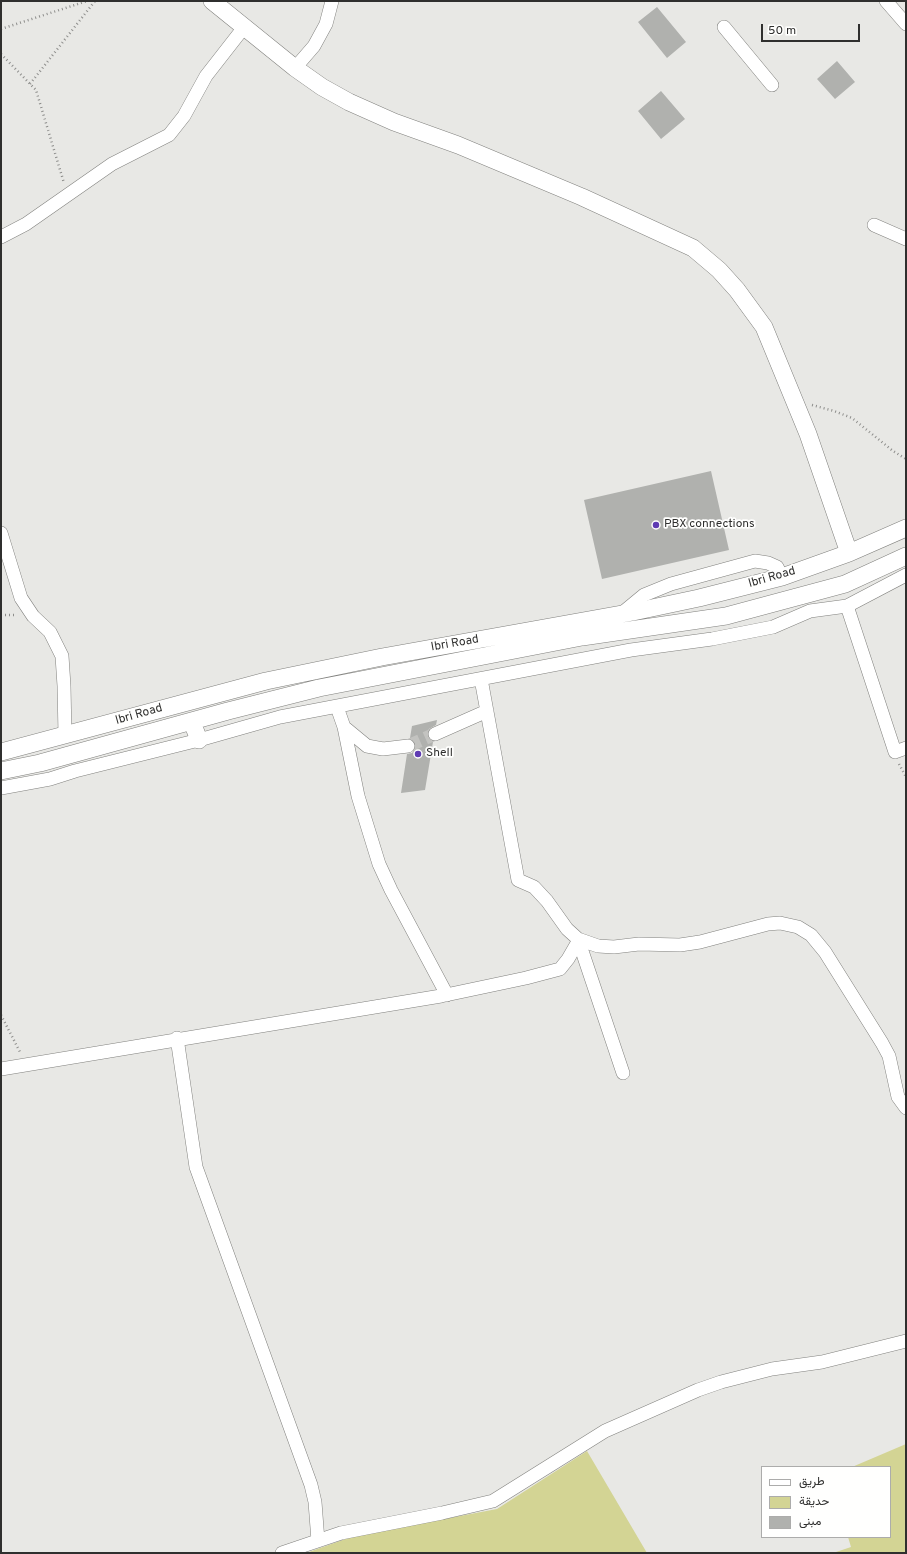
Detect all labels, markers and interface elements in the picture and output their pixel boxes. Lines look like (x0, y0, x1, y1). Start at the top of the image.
scale bar (763, 16, 862, 42)
text: 50 m (768, 23, 796, 39)
place label: PBX connections (664, 518, 755, 532)
marker: PBX connections (651, 520, 661, 530)
street label: Ibri Road (747, 564, 797, 592)
street label: Ibri Road (430, 633, 480, 655)
street label: Ibri Road (114, 701, 164, 729)
place label: Shell (426, 747, 453, 761)
marker: Shell (413, 749, 423, 759)
legend (761, 1466, 891, 1538)
text: طريق (799, 1474, 824, 1490)
text: حديقة (799, 1494, 829, 1510)
text: مبنى (799, 1514, 821, 1530)

